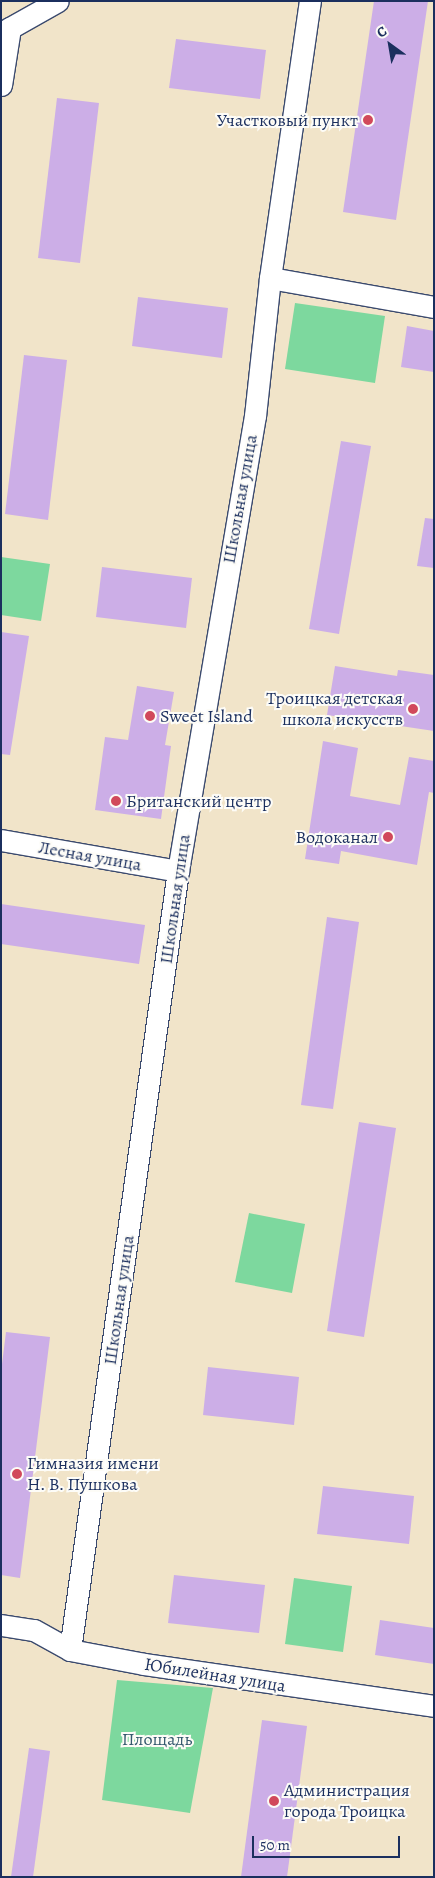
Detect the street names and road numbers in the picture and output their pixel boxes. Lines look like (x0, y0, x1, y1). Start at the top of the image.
street label: Школьная улица (218, 433, 262, 565)
street label: Школьная улица (155, 833, 195, 965)
street label: Лесная улица (37, 836, 143, 876)
street label: Школьная улица (99, 1234, 139, 1366)
street label: Юбилейная улица (143, 1653, 287, 1697)

